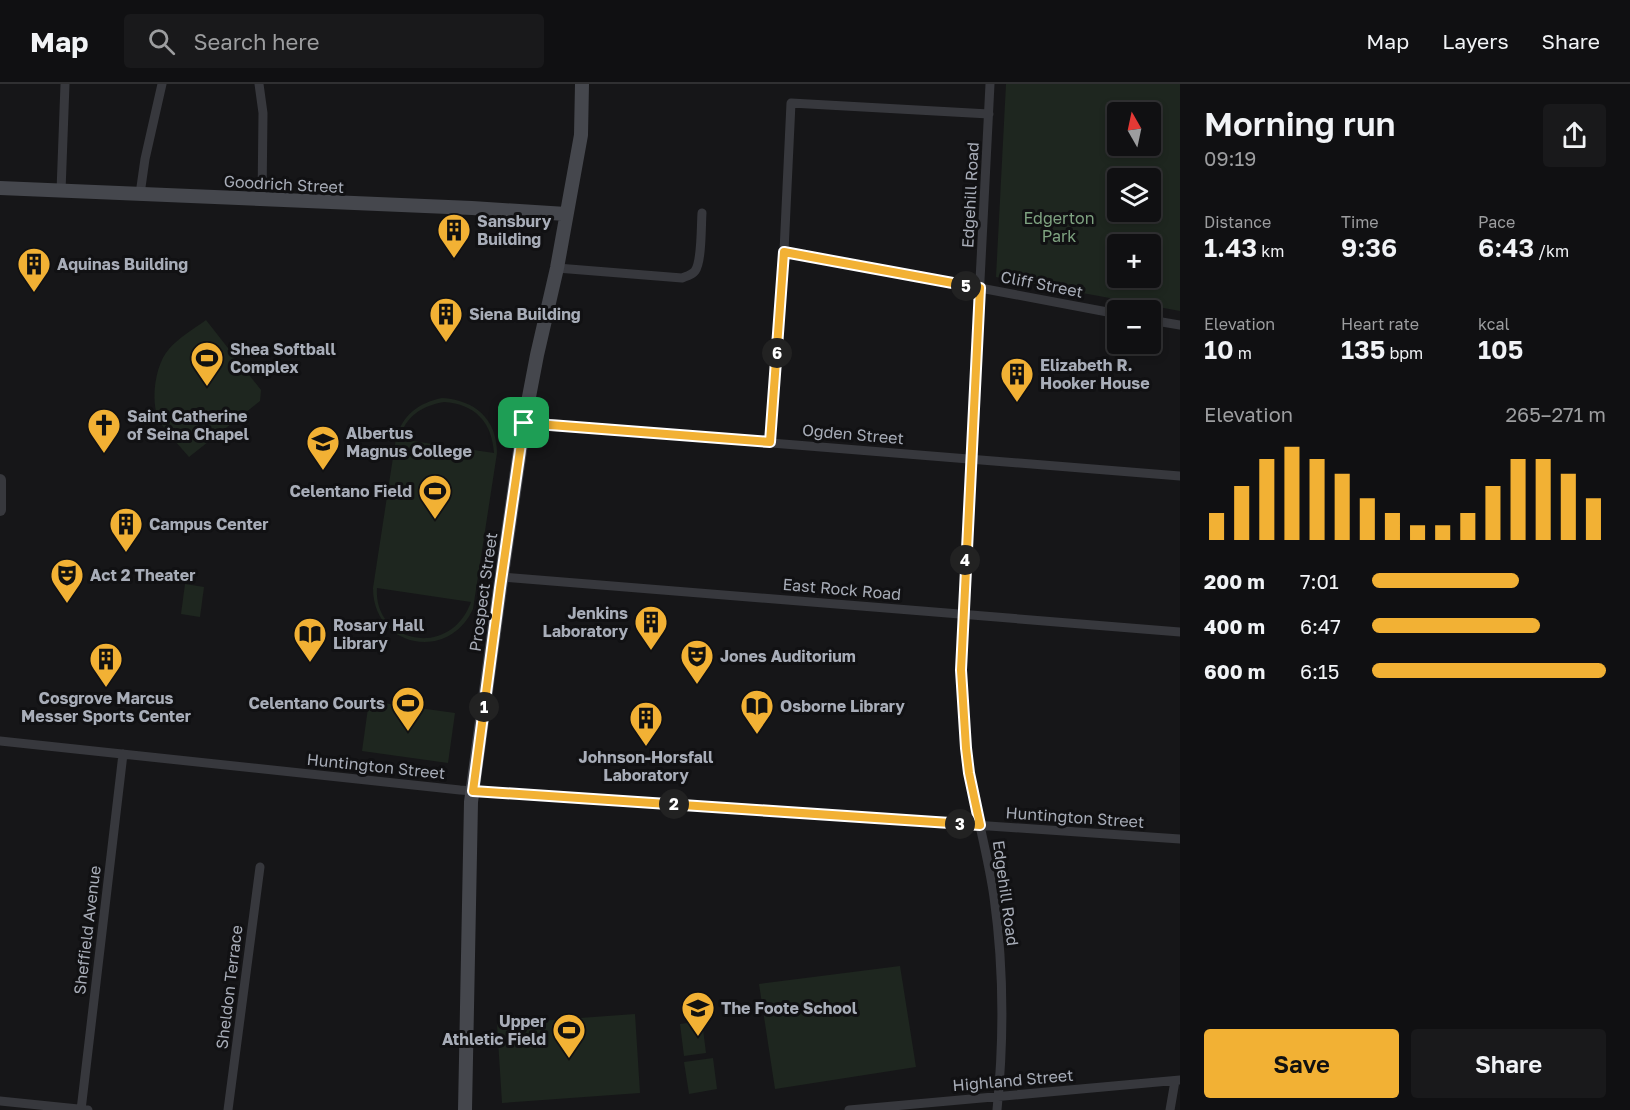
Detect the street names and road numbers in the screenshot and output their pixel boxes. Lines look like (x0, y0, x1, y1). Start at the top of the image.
street label: Edgehill Road (957, 141, 983, 249)
street label: Goodrich Street (223, 171, 345, 197)
street label: Cliff Street (999, 266, 1085, 302)
street label: Ogden Street (801, 420, 905, 448)
street label: Prospect Street (465, 531, 501, 653)
street label: East Rock Road (782, 574, 902, 604)
street label: Huntington Street (306, 749, 446, 783)
street label: Huntington Street (1005, 802, 1145, 832)
street label: Edgehill Road (989, 839, 1023, 947)
street label: Sheffield Avenue (69, 864, 105, 996)
street label: Sheldon Terrace (211, 924, 247, 1050)
street label: Highland Street (952, 1065, 1074, 1095)

